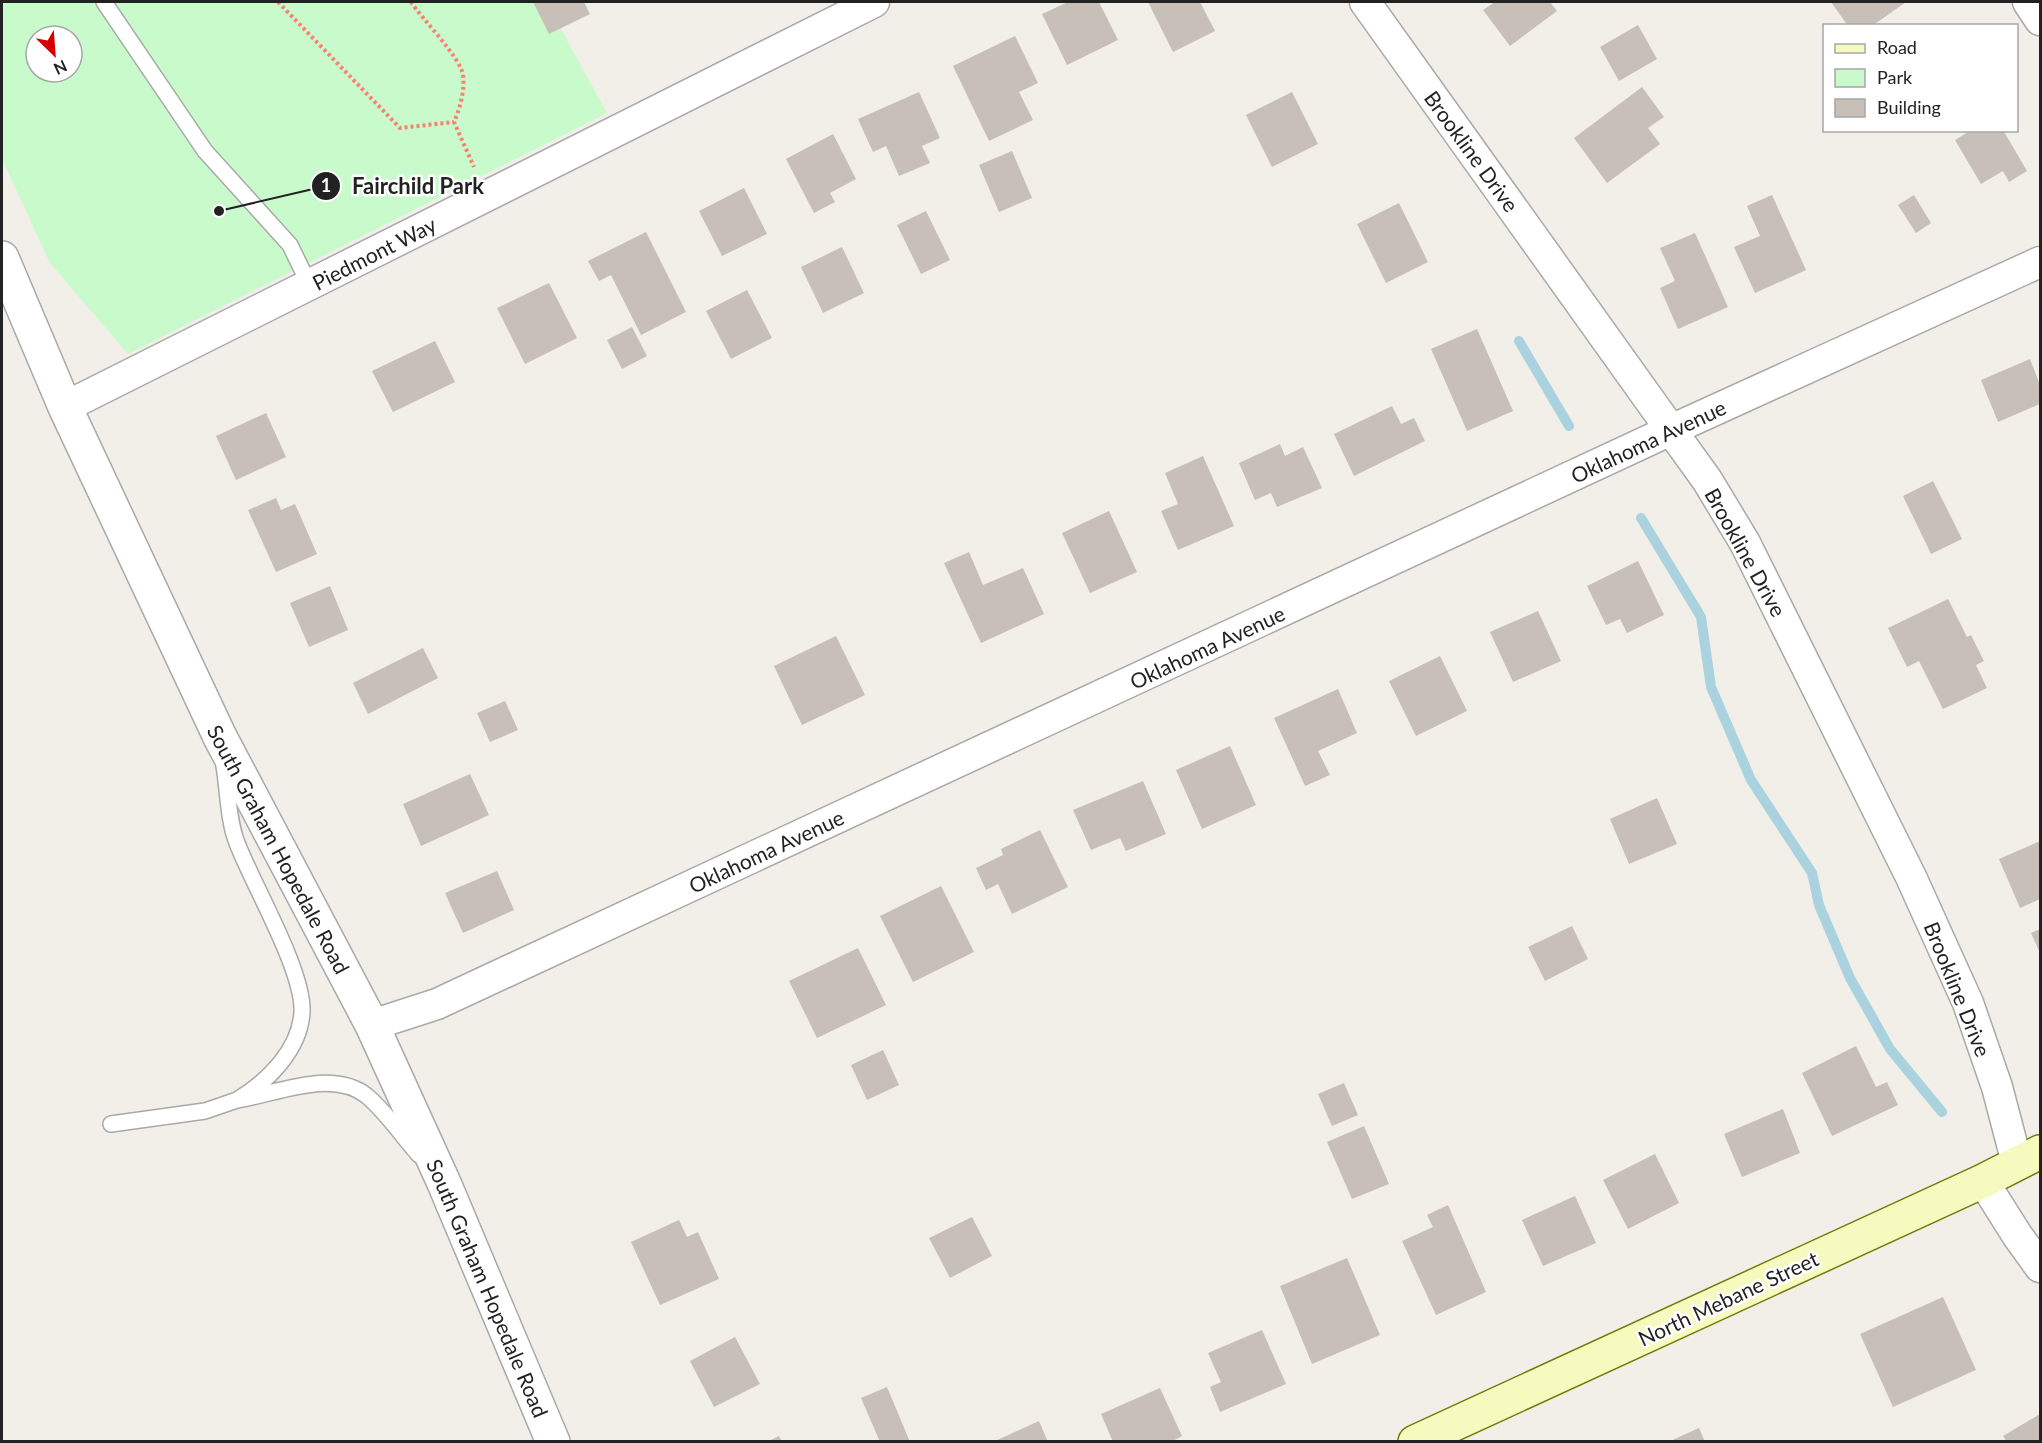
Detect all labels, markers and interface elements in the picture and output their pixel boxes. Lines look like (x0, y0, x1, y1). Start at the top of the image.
north arrow (24, 24, 84, 84)
legend (1823, 24, 2018, 132)
text: Road (1877, 36, 1917, 58)
text: N (51, 57, 70, 79)
text: Park (1877, 66, 1913, 88)
street label: Brookline Drive (1420, 86, 1524, 216)
text: Building (1877, 96, 1941, 118)
callout: Fairchild Park (311, 166, 496, 206)
text: Fairchild Park (352, 172, 484, 199)
text: 1 (321, 174, 331, 196)
street label: Piedmont Way (308, 211, 440, 295)
street label: Oklahoma Avenue (1566, 394, 1730, 488)
street label: Brookline Drive (1700, 483, 1792, 621)
street label: Oklahoma Avenue (1125, 600, 1289, 694)
street label: South Graham Hopedale Road (203, 720, 355, 978)
street label: Oklahoma Avenue (684, 804, 848, 898)
street label: Brookline Drive (1920, 918, 1996, 1060)
street label: South Graham Hopedale Road (422, 1155, 554, 1421)
street label: North Mebane Street (1634, 1245, 1822, 1351)

